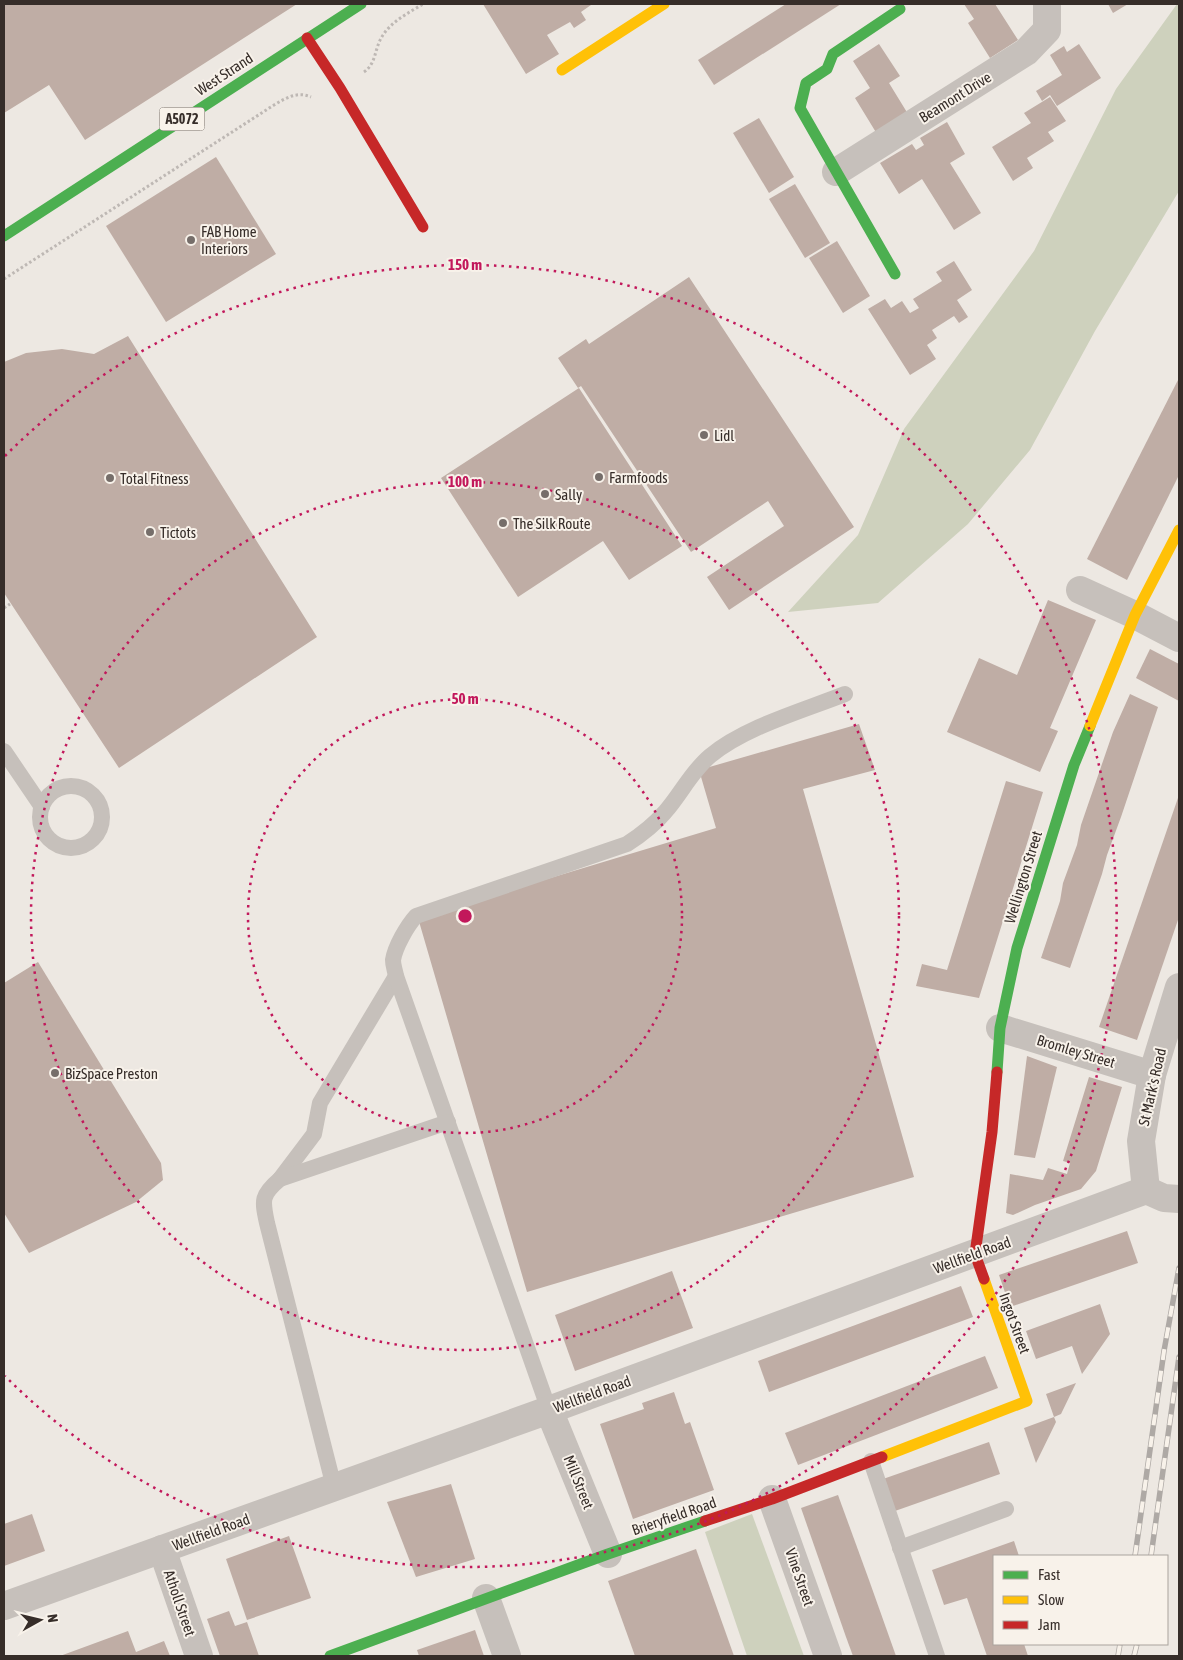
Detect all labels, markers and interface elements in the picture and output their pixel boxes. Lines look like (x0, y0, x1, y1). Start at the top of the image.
street label: West Strand (192, 49, 256, 99)
street label: Beamont Drive (916, 68, 994, 126)
road number: A5072 (160, 108, 204, 130)
place label: FAB Home Interiors (201, 223, 257, 257)
marker: FAB Home Interiors (185, 234, 197, 246)
text: 150 m (448, 256, 482, 273)
place label: Lidl (714, 427, 734, 444)
marker: Lidl (698, 429, 710, 441)
place label: Farmfoods (609, 469, 668, 486)
place label: Total Fitness (120, 470, 189, 487)
marker: Farmfoods (593, 471, 605, 483)
marker: Total Fitness (104, 472, 116, 484)
text: 100 m (448, 473, 482, 490)
place label: Sally (555, 486, 582, 503)
marker: Sally (539, 488, 551, 500)
place label: The Silk Route (513, 515, 591, 532)
marker: The Silk Route (497, 517, 509, 529)
place label: Tictots (160, 524, 196, 541)
marker: Tictots (144, 526, 156, 538)
text: 50 m (452, 690, 479, 707)
street label: Wellington Street (1001, 829, 1045, 925)
centre of rings (456, 907, 474, 925)
street label: Bromley Street (1035, 1031, 1117, 1071)
street label: St Mark's Road (1135, 1047, 1169, 1127)
place label: BizSpace Preston (65, 1065, 158, 1082)
marker: BizSpace Preston (49, 1067, 61, 1079)
street label: Wellfield Road (931, 1233, 1013, 1277)
street label: Ingot Street (996, 1290, 1034, 1356)
street label: Wellfield Road (551, 1372, 633, 1416)
street label: Mill Street (561, 1453, 597, 1511)
street label: Brieryfield Road (629, 1494, 719, 1538)
street label: Wellfield Road (170, 1510, 252, 1554)
street label: Vine Street (782, 1546, 818, 1608)
legend (993, 1555, 1168, 1645)
text: Fast (1038, 1566, 1060, 1583)
street label: Atholl Street (161, 1568, 199, 1638)
text: Slow (1038, 1591, 1064, 1608)
north arrow (15, 1595, 65, 1645)
text: N (44, 1613, 61, 1623)
text: Jam (1038, 1616, 1061, 1633)

